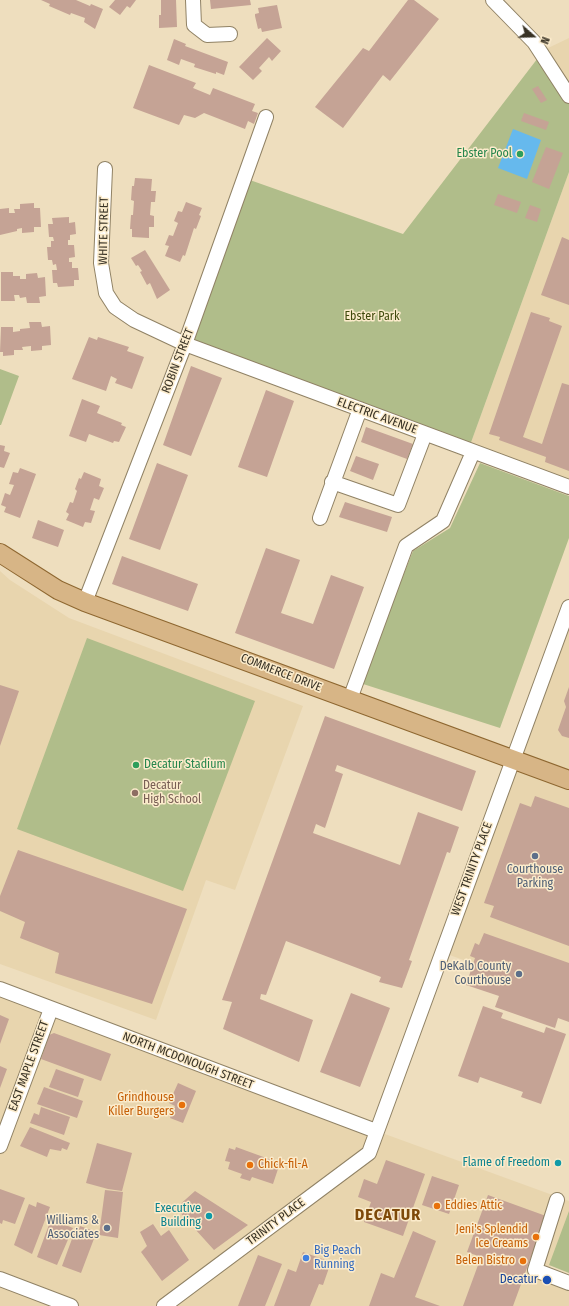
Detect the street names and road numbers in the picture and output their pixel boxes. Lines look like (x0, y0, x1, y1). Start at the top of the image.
street label: WHITE STREET (96, 197, 112, 265)
street label: ROBIN STREET (159, 327, 197, 395)
street label: ELECTRIC AVENUE (335, 395, 419, 437)
street label: COMMERCE DRIVE (239, 651, 323, 695)
street label: WEST TRINITY PLACE (448, 820, 496, 918)
street label: EAST MAPLE STREET (6, 1019, 52, 1113)
street label: NORTH MCDONOUGH STREET (120, 1029, 256, 1093)
street label: TRINITY PLACE (244, 1195, 308, 1249)

